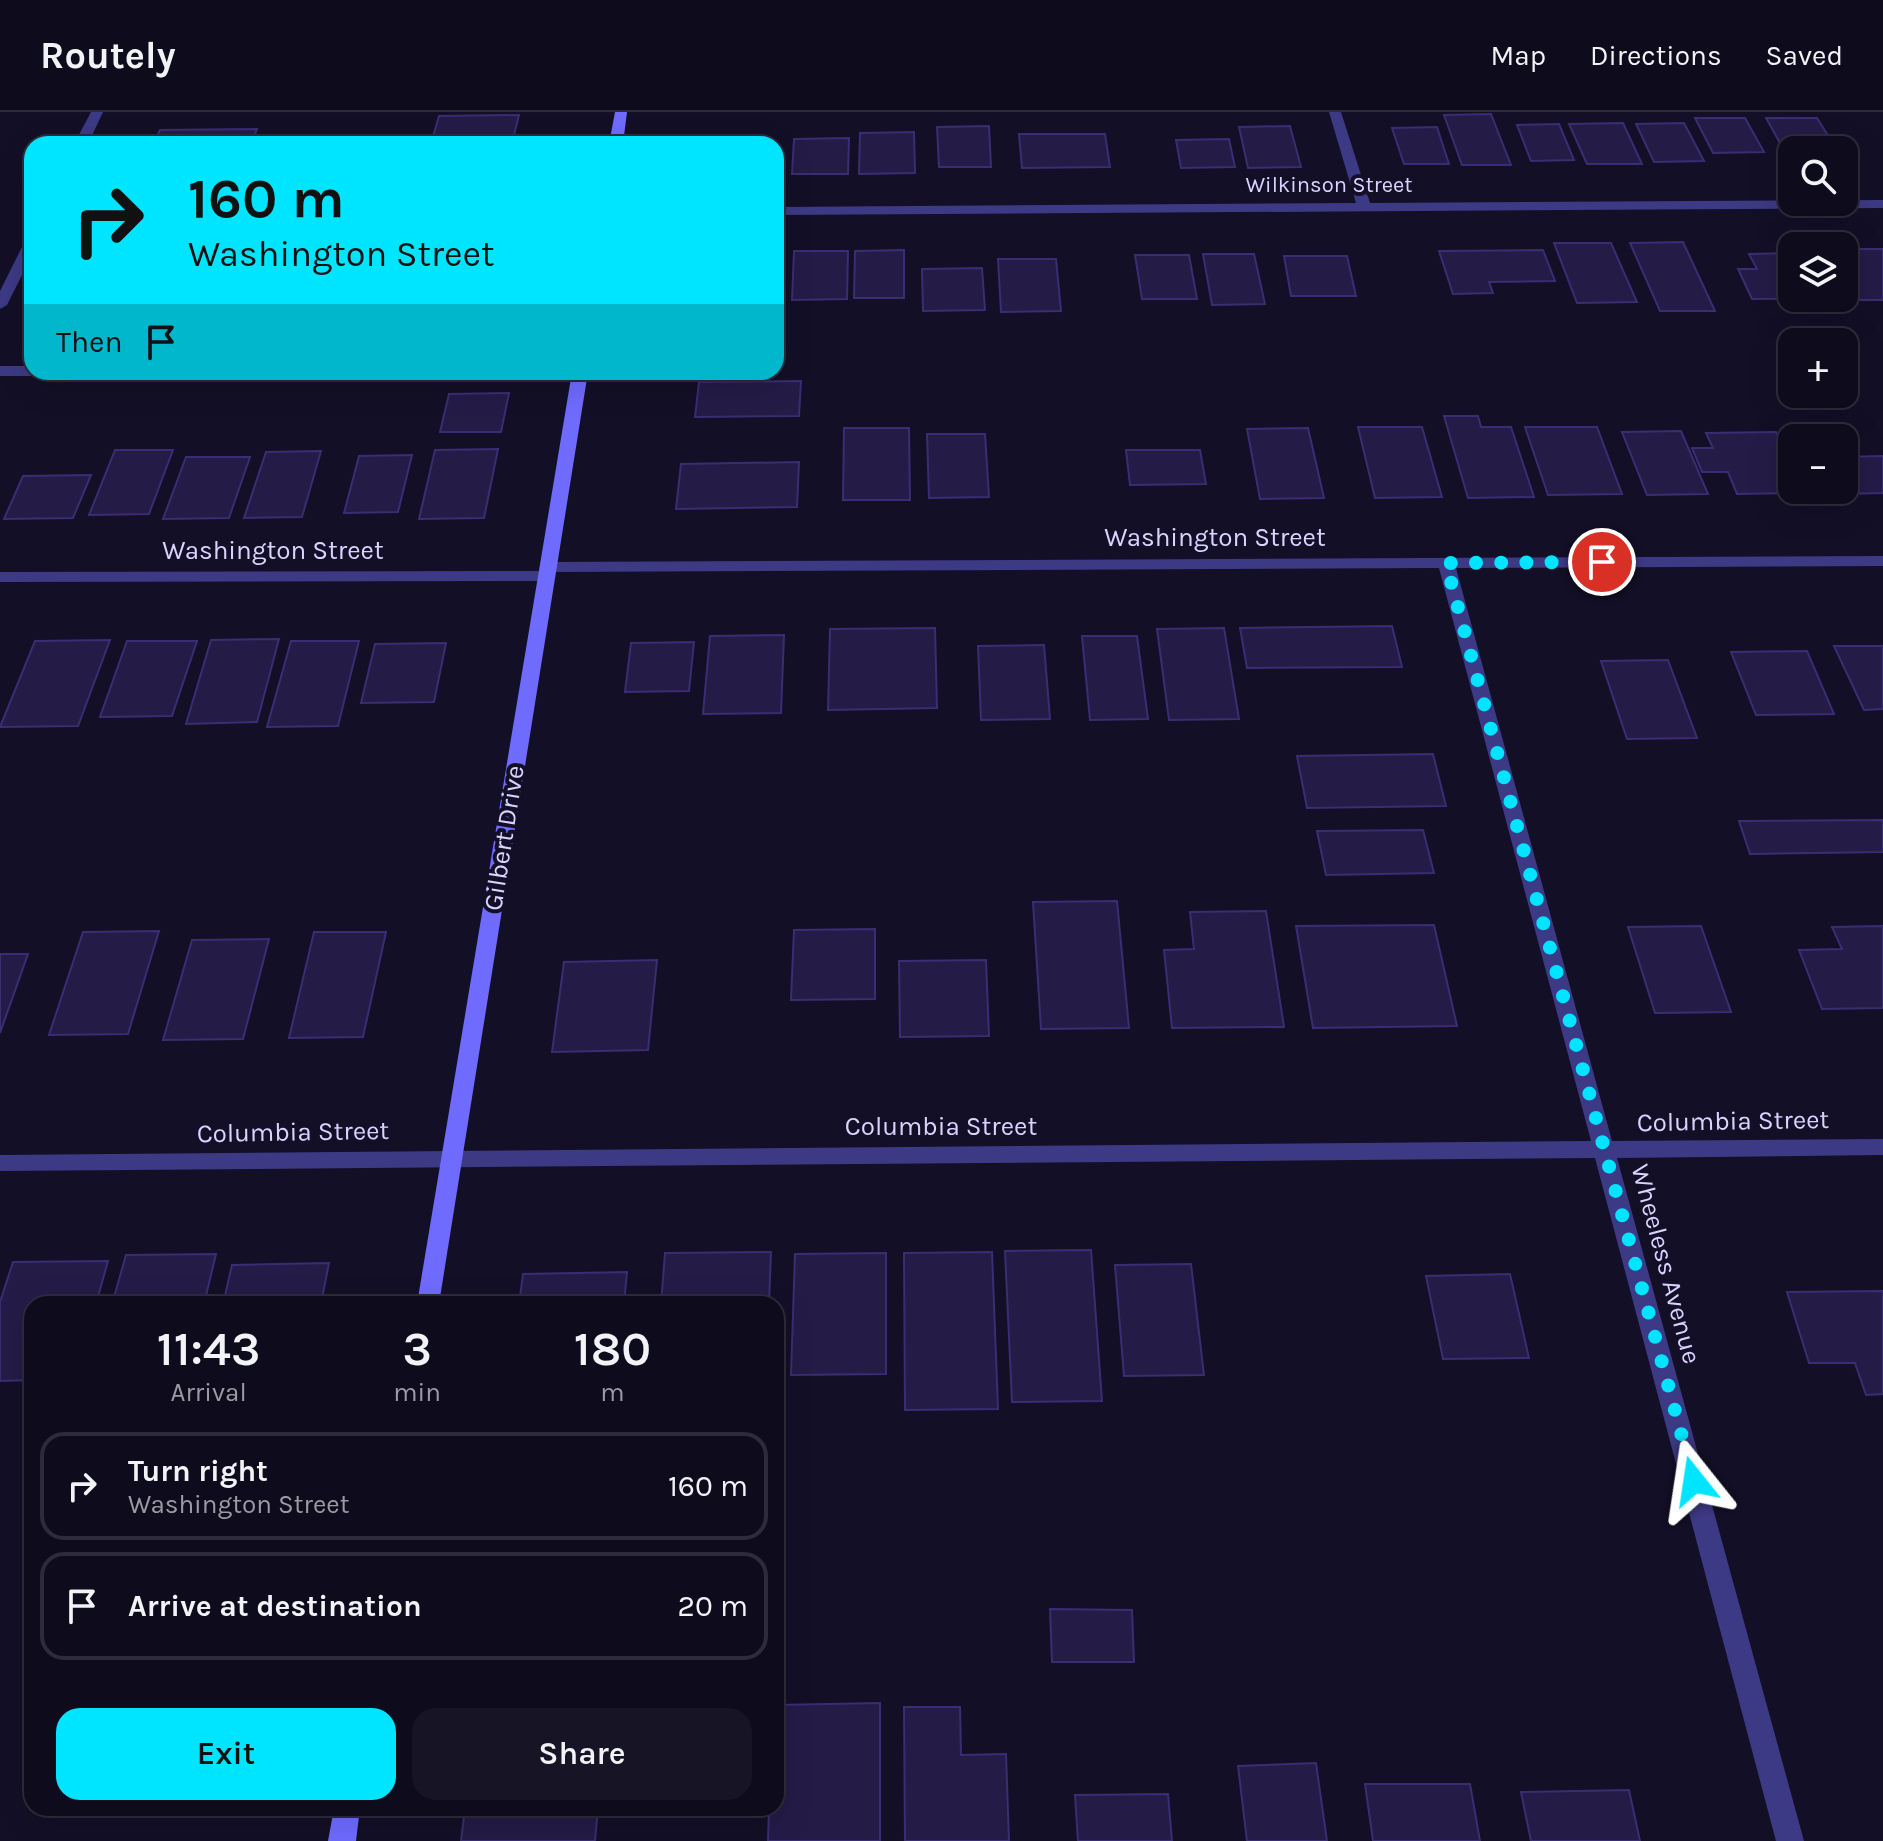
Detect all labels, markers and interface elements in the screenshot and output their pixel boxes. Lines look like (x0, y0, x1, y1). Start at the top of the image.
text: Routely (40, 33, 176, 78)
text: Map (1491, 39, 1546, 72)
text: Directions (1590, 39, 1722, 72)
text: Saved (1766, 39, 1843, 72)
map controls (1778, 136, 1858, 504)
button: search (1778, 136, 1858, 216)
text: 160 m (188, 166, 345, 231)
icon: right (56, 168, 160, 272)
street label: Wilkinson Street (1245, 172, 1413, 198)
button: layers (1778, 232, 1858, 312)
text: Washington Street (188, 233, 495, 275)
icon: arrive (139, 320, 183, 364)
text: Then (56, 324, 123, 360)
button: + (1778, 328, 1858, 408)
button: − (1778, 424, 1858, 504)
street label: Washington Street (1104, 522, 1326, 553)
pin (1568, 528, 1636, 596)
street label: Washington Street (162, 535, 384, 566)
icon: arrive (1580, 540, 1624, 584)
street label: Gilbert Drive (477, 763, 531, 913)
street label: Columbia Street (1636, 1104, 1830, 1138)
street label: Columbia Street (845, 1111, 1037, 1142)
street label: Columbia Street (196, 1115, 390, 1149)
street label: Wheeless Avenue (1624, 1161, 1708, 1367)
text: 11:43 (157, 1321, 260, 1377)
text: 3 (402, 1321, 432, 1377)
text: 180 (574, 1321, 651, 1377)
text: Arrival (171, 1377, 247, 1408)
text: min (393, 1377, 441, 1408)
text: m (600, 1377, 625, 1408)
position arrow (1652, 1439, 1736, 1523)
text: Turn right (128, 1453, 268, 1489)
icon: right (60, 1464, 104, 1508)
text: 160 m (668, 1468, 748, 1504)
text: Washington Street (128, 1489, 349, 1520)
icon: arrive (60, 1584, 104, 1628)
text: Arrive at destination (128, 1588, 422, 1624)
text: 20 m (678, 1588, 748, 1624)
button: Exit (56, 1708, 396, 1800)
button: Share (412, 1708, 752, 1800)

